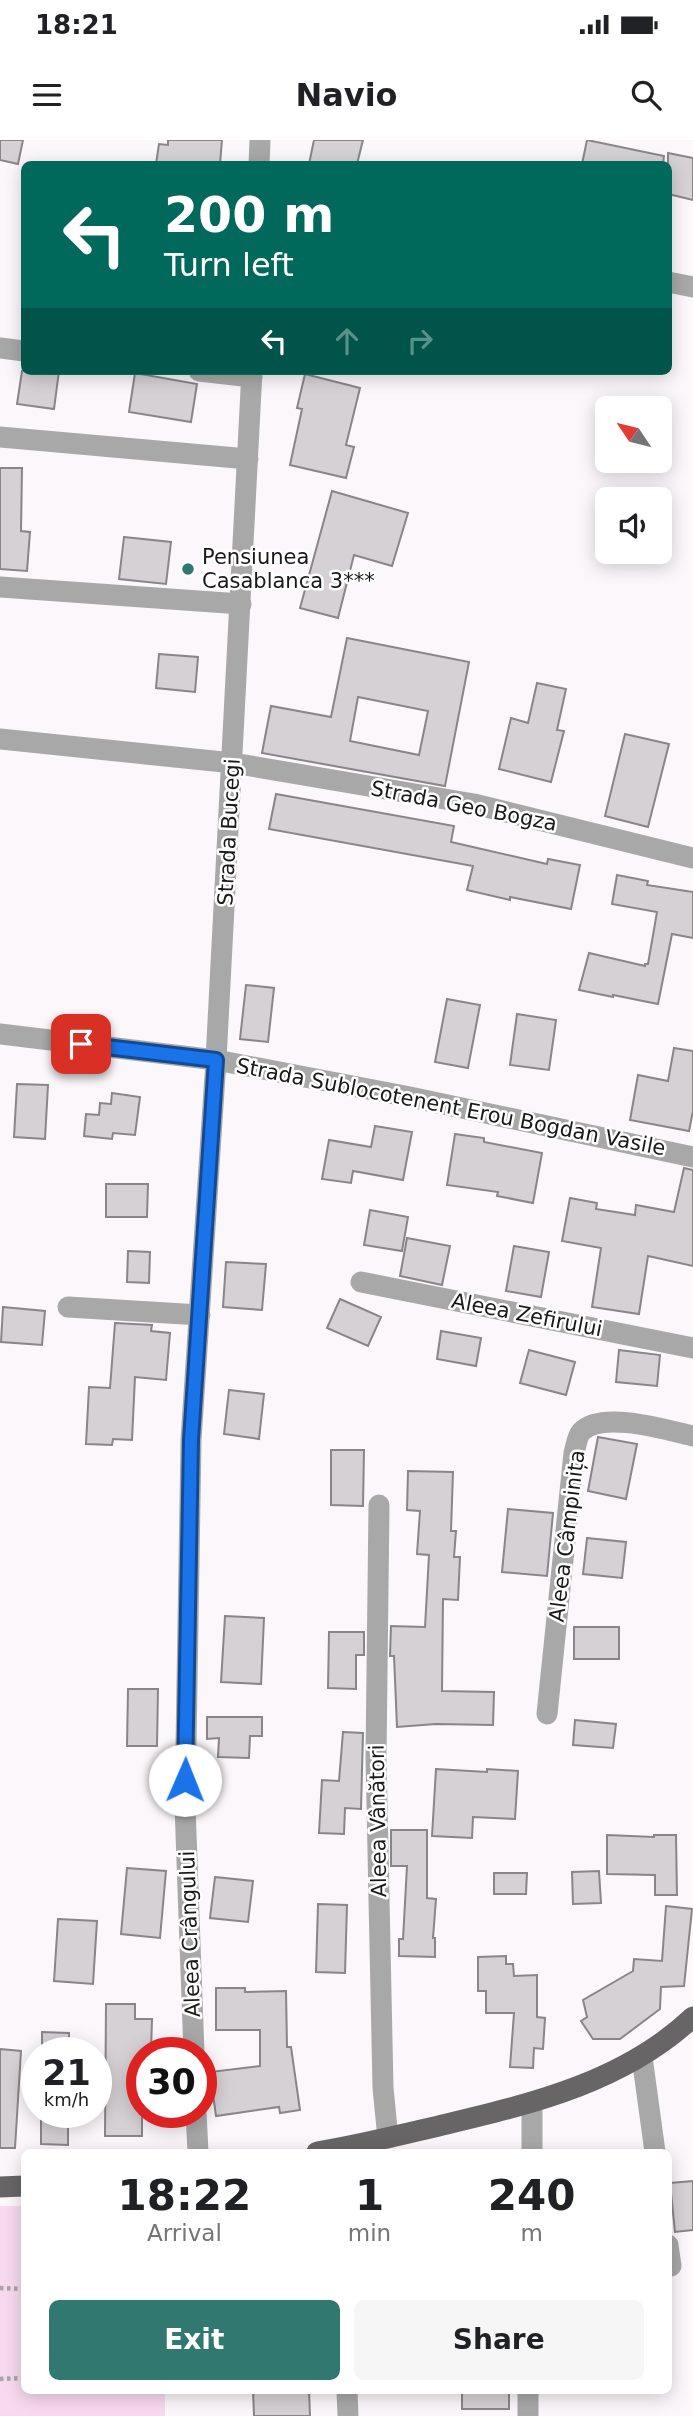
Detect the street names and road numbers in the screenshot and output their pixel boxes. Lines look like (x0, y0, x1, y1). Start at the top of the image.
street label: Strada Bucegi (213, 758, 245, 906)
street label: Strada Geo Bogza (369, 776, 559, 836)
street label: Strada Sublocotenent Erou Bogdan Vasile (234, 1054, 668, 1160)
street label: Aleea Zefirului (450, 1289, 604, 1341)
street label: Aleea Câmpinița (545, 1449, 589, 1623)
street label: Aleea Vânători (365, 1744, 391, 1898)
street label: Aleea Crângului (175, 1850, 205, 2018)

